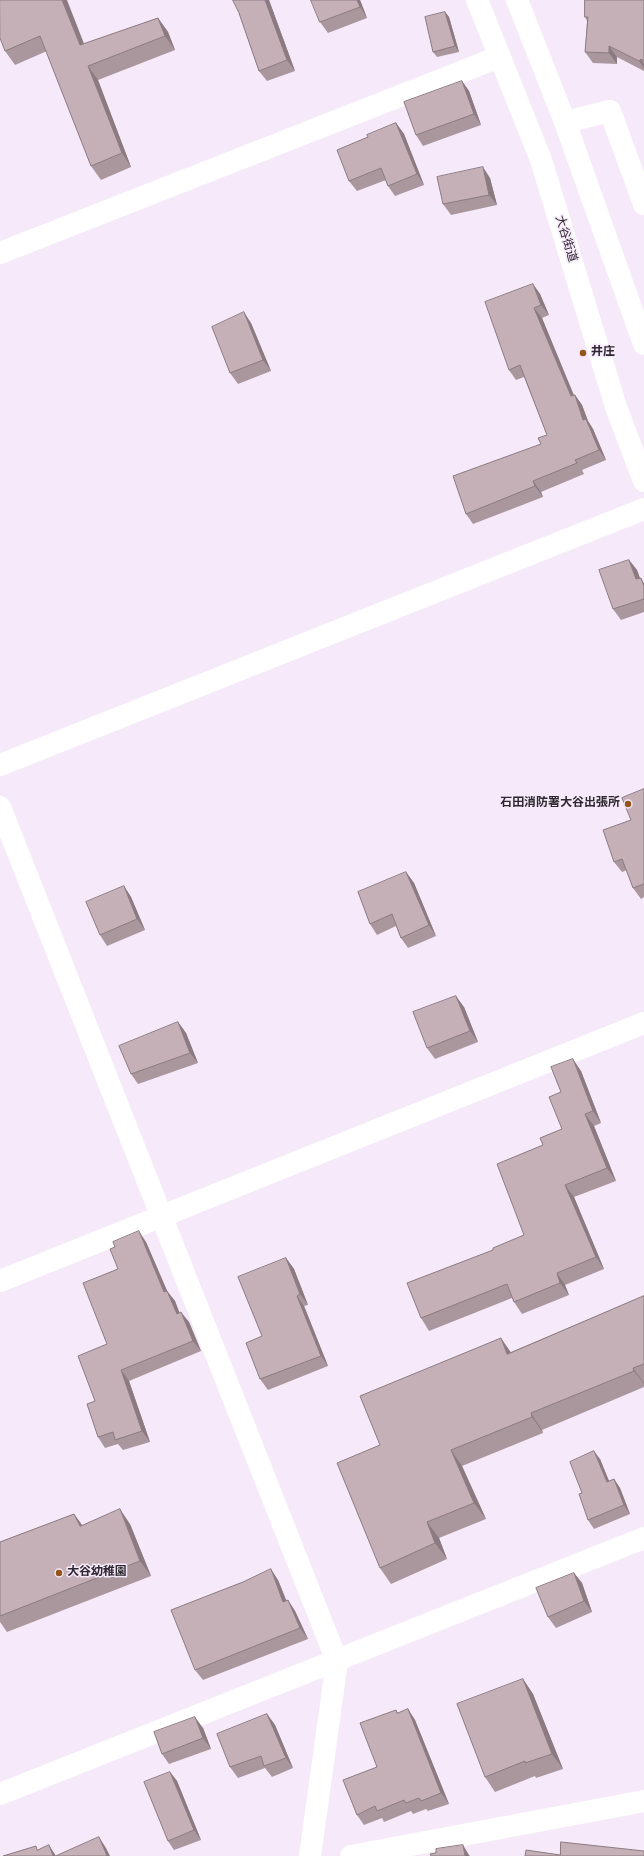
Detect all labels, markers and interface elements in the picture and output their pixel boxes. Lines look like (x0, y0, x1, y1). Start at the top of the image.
street label: 大谷街道 (551, 214, 579, 264)
place label: 井庄 (591, 346, 615, 360)
marker: 井庄 (578, 348, 588, 358)
place label: 石田消防署大谷出張所 (500, 797, 620, 811)
marker: 石田消防署大谷出張所 (623, 799, 633, 809)
place label: 大谷幼稚園 (67, 1566, 127, 1580)
marker: 大谷幼稚園 (54, 1568, 64, 1578)

